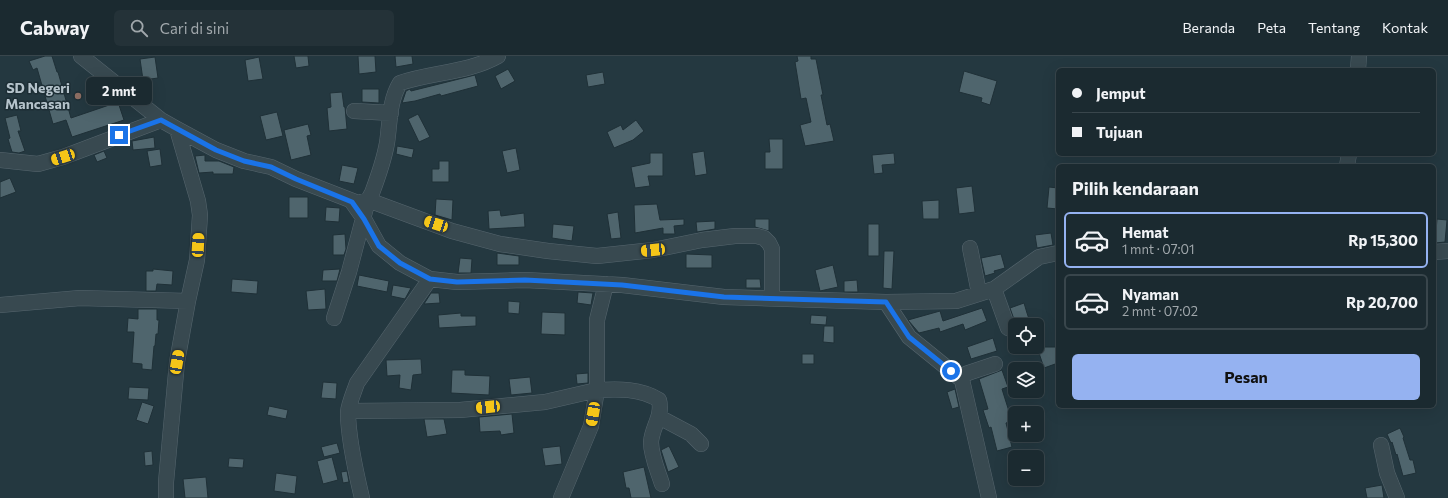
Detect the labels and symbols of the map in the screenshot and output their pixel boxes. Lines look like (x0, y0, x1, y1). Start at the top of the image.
callout: 2 mnt (86, 77, 152, 105)
place label: SD Negeri Mancasan (5, 79, 70, 112)
marker: SD Negeri Mancasan (73, 91, 83, 101)
route end (110, 126, 128, 144)
car (50, 148, 76, 166)
car (423, 215, 449, 233)
car (191, 233, 205, 257)
car (640, 243, 666, 257)
car (169, 349, 185, 375)
route start (942, 362, 960, 380)
car (475, 400, 501, 414)
car (585, 401, 601, 427)

